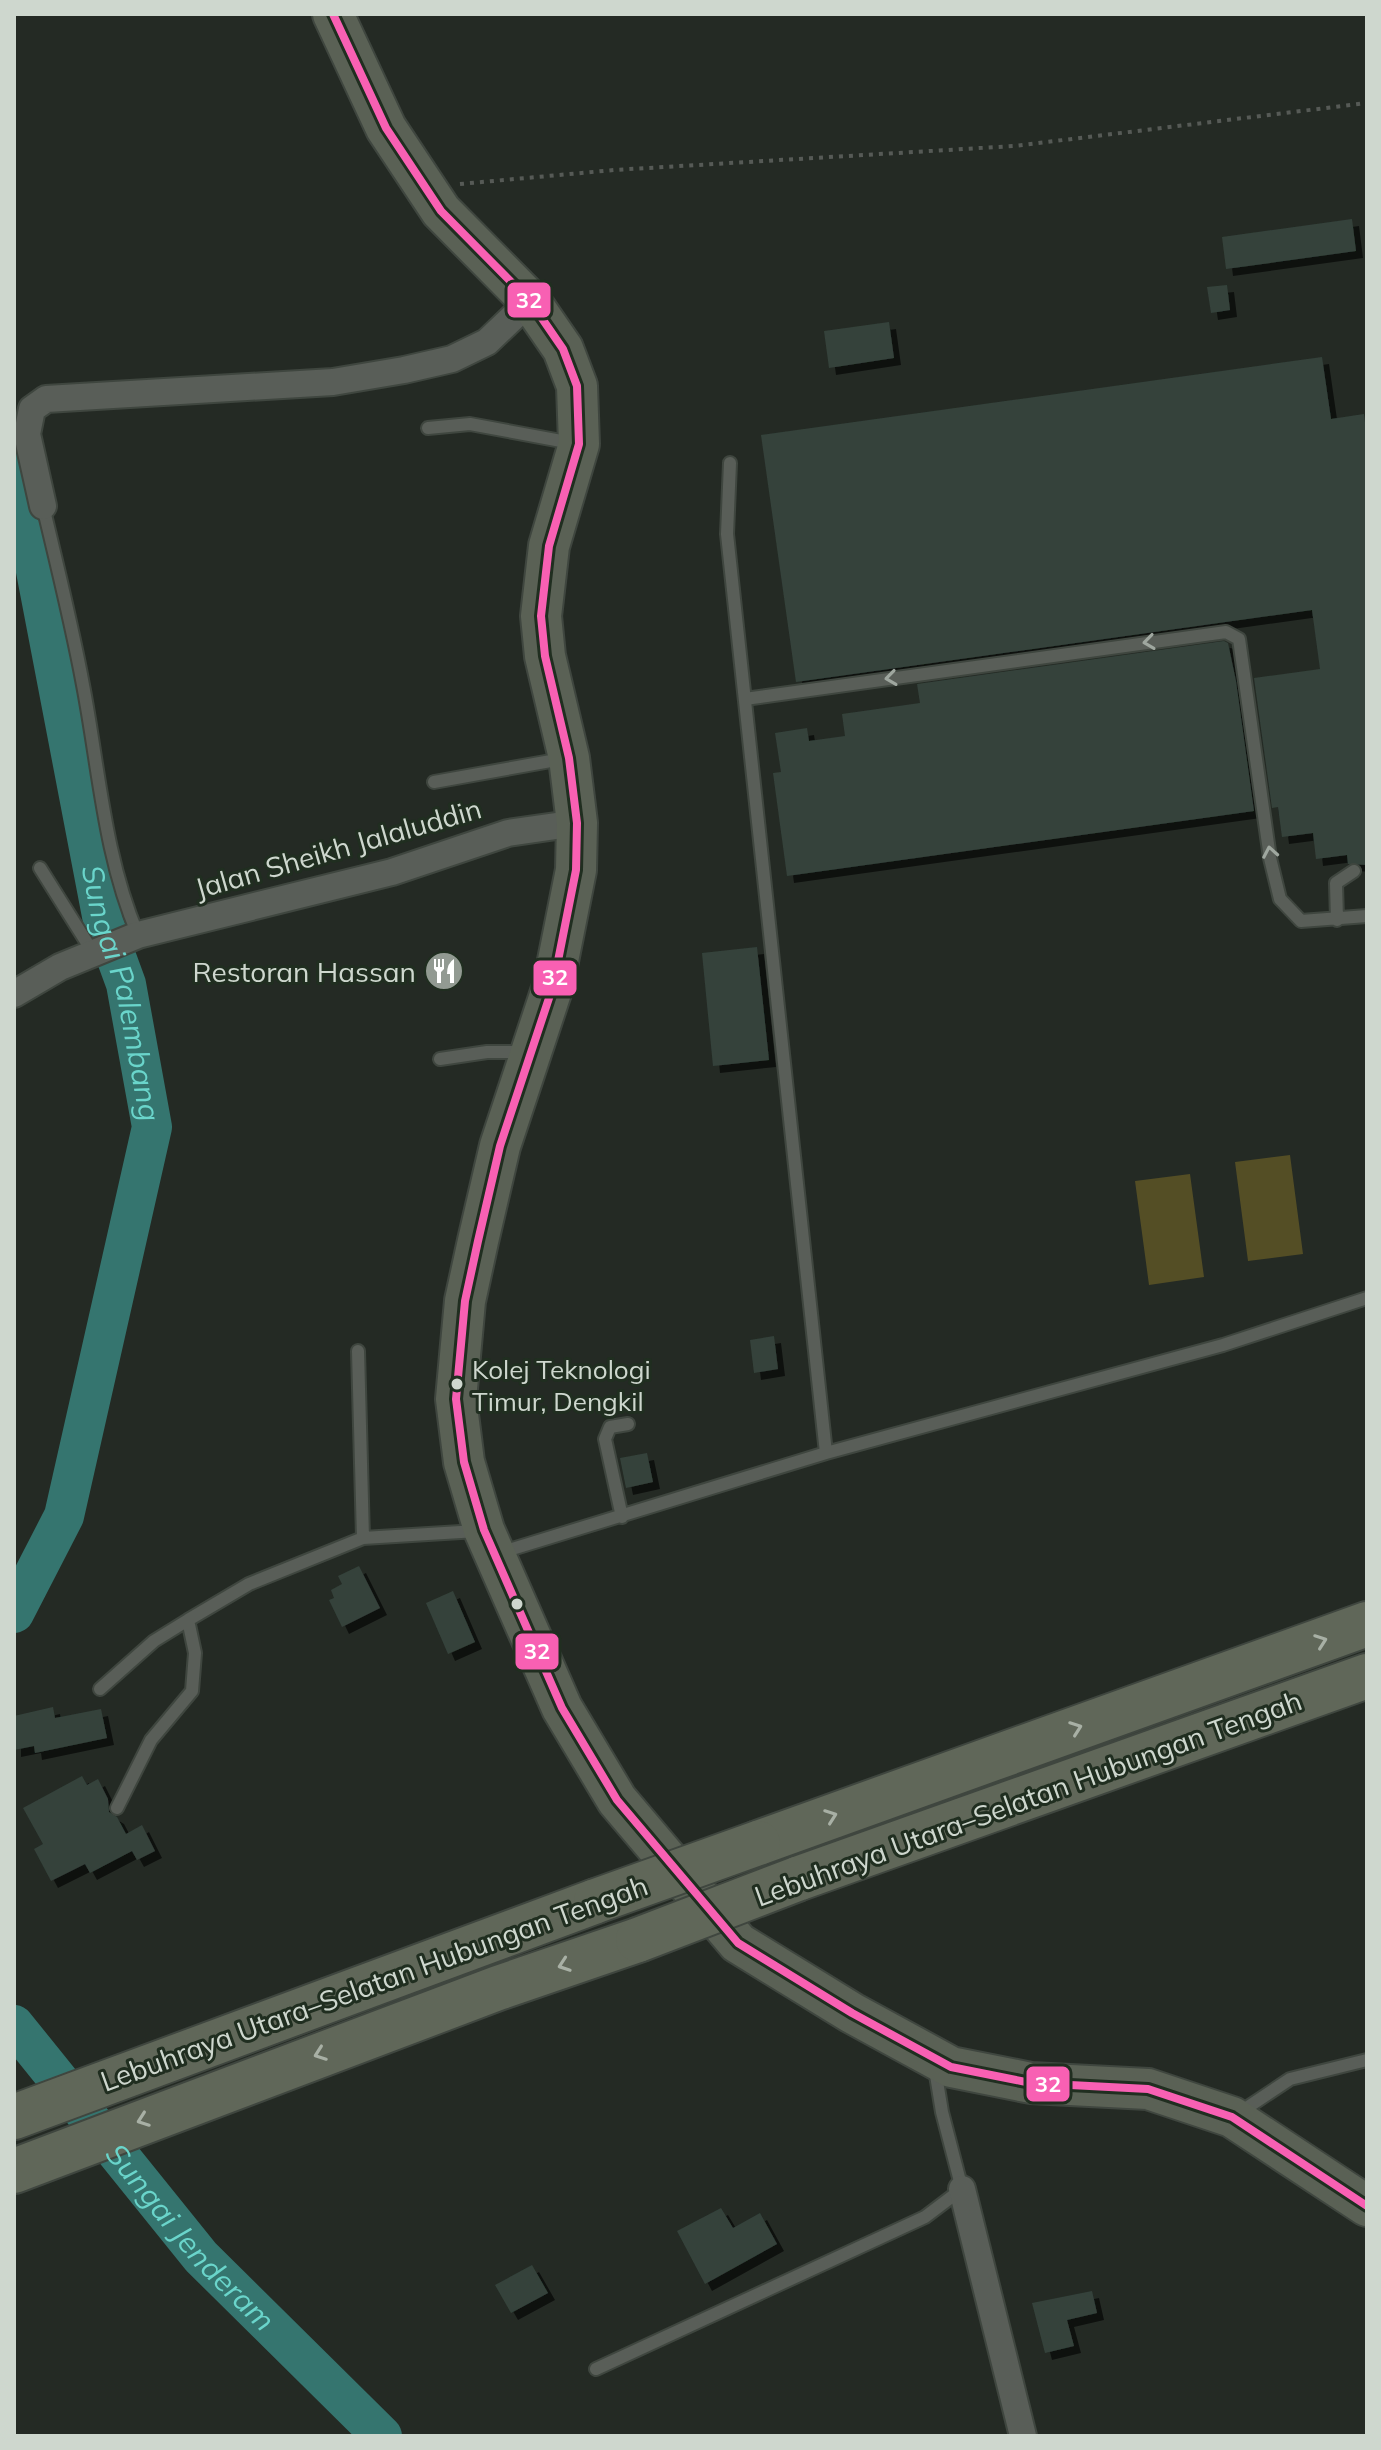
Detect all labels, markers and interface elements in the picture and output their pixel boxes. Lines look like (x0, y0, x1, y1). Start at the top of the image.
line badge: 32 (506, 281, 552, 319)
text: 32 (516, 286, 542, 314)
one-way arrow (1142, 633, 1155, 650)
one-way arrow (884, 669, 898, 686)
street label: Jalan Sheikh Jalaluddin (191, 790, 485, 906)
one-way arrow (1262, 846, 1279, 859)
water label: Sungai Palembang (74, 862, 170, 1124)
restaurant icon: Restoran Hassan (423, 950, 465, 992)
place label: Restoran Hassan (193, 954, 416, 989)
line badge: 32 (532, 959, 578, 997)
text: 32 (542, 963, 568, 991)
place label: Kolej Teknologi Timur, Dengkil (472, 1353, 651, 1418)
marker: Kolej Teknologi Timur, Dengkil (449, 1376, 465, 1392)
unlabelled marker (509, 1596, 525, 1612)
line badge: 32 (514, 1632, 560, 1671)
one-way arrow (1313, 1634, 1327, 1650)
text: 32 (524, 1637, 550, 1665)
street label: Lebuhraya Utara–Selatan Hubungan Tengah (750, 1682, 1306, 1914)
one-way arrow (1068, 1721, 1082, 1738)
one-way arrow (823, 1809, 837, 1826)
street label: Lebuhraya Utara–Selatan Hubungan Tengah (96, 1867, 652, 2099)
one-way arrow (558, 1956, 572, 1972)
one-way arrow (314, 2044, 328, 2061)
line badge: 32 (1025, 2065, 1071, 2103)
text: 32 (1035, 2070, 1061, 2098)
one-way arrow (137, 2110, 151, 2127)
water label: Sungai Jenderam (98, 2135, 283, 2339)

